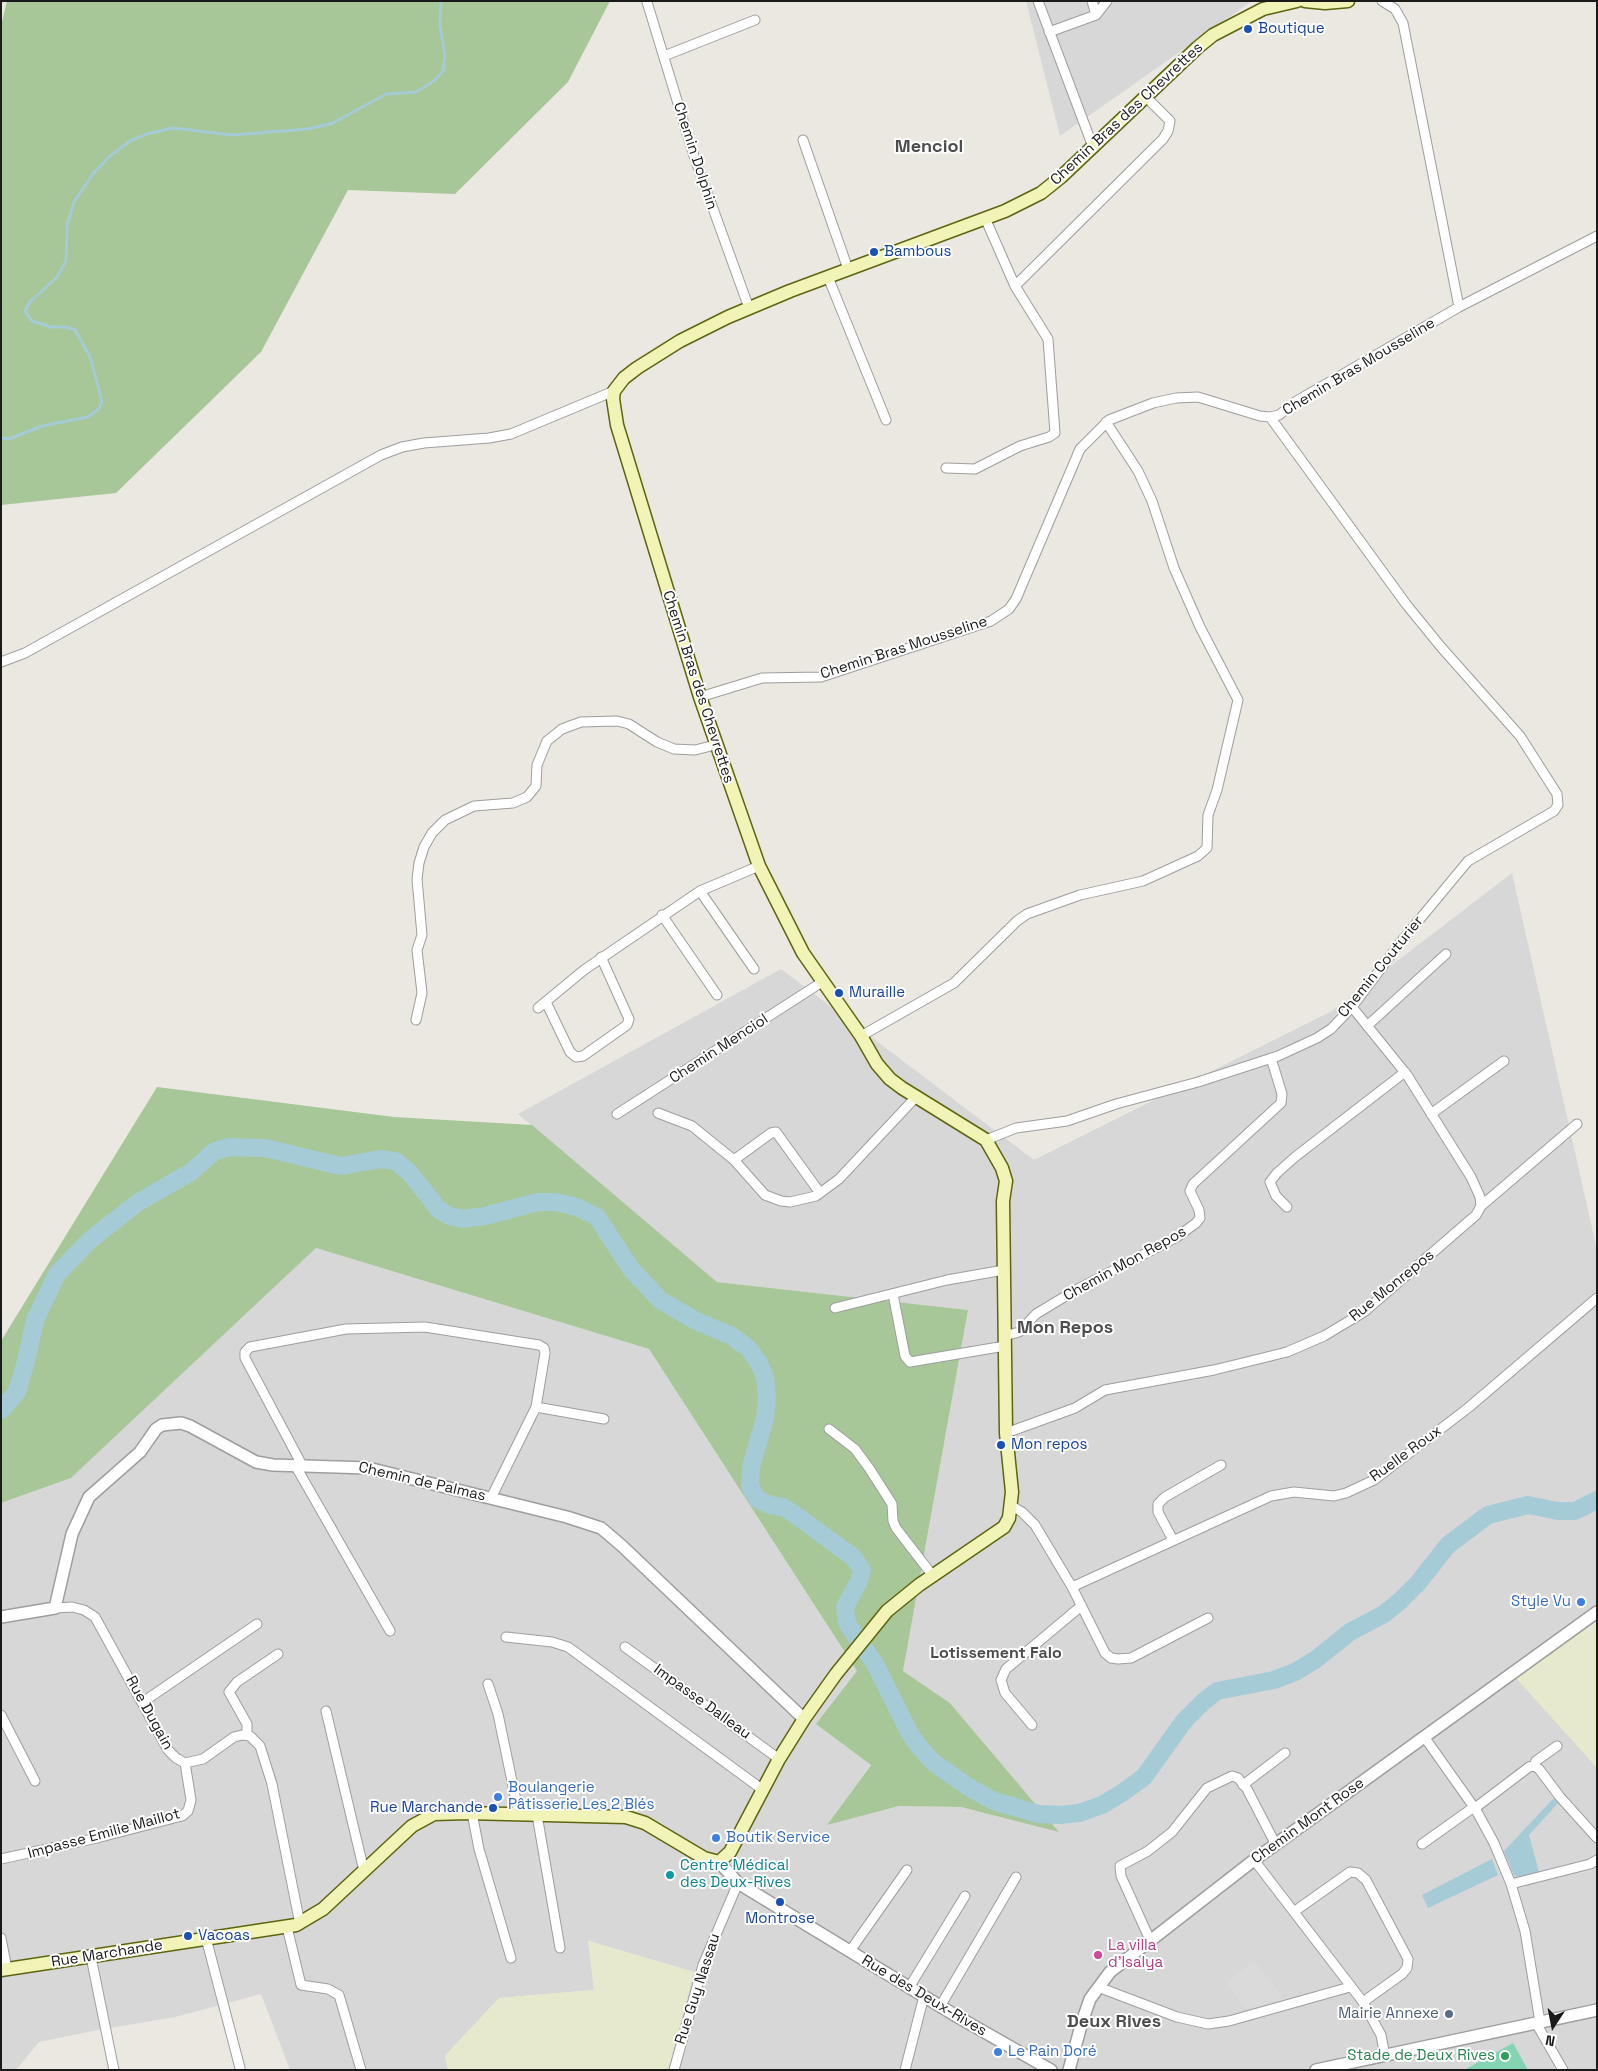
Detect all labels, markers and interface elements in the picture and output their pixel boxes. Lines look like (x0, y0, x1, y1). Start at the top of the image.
place label: Boutique (1258, 20, 1325, 38)
marker: Boutique (1242, 23, 1254, 35)
street label: Chemin Bras des Chevrettes (1047, 39, 1207, 189)
street label: Chemin Dolphin (669, 100, 721, 212)
district label: Menciol (895, 136, 963, 158)
place label: Bambous (884, 243, 951, 261)
marker: Bambous (868, 246, 880, 258)
street label: Chemin Bras Mousseline (1280, 314, 1438, 420)
street label: Chemin Bras des Chevrettes (658, 588, 738, 786)
street label: Chemin Bras Mousseline (818, 612, 990, 684)
street label: Chemin Couturier (1335, 913, 1427, 1021)
place label: Muraille (849, 984, 905, 1002)
marker: Muraille (833, 987, 845, 999)
street label: Chemin Menciol (666, 1010, 772, 1088)
street label: Chemin Mon Repos (1060, 1223, 1190, 1305)
street label: Rue Monrepos (1346, 1246, 1438, 1326)
district label: Mon Repos (1017, 1317, 1113, 1339)
street label: Ruelle Roux (1367, 1422, 1445, 1486)
place label: Mon repos (1011, 1436, 1087, 1454)
marker: Mon repos (995, 1439, 1007, 1451)
street label: Chemin de Palmas (357, 1459, 487, 1505)
place label: Style Vu (1511, 1593, 1571, 1611)
marker: Style Vu (1575, 1596, 1587, 1608)
district label: Lotissement Falo (930, 1644, 1062, 1664)
street label: Impasse Dalleau (650, 1661, 754, 1743)
street label: Rue Dugain (121, 1673, 177, 1753)
street label: Chemin Mont Rose (1248, 1774, 1368, 1868)
place label: Boulangerie Pâtisserie Les 2 Blés (508, 1779, 654, 1814)
marker: Boulangerie Pâtisserie Les 2 Blés (492, 1791, 504, 1803)
place label: Rue Marchande (370, 1799, 483, 1817)
marker: Rue Marchande (487, 1802, 499, 1814)
street label: Impasse Emilie Maillot (26, 1805, 182, 1863)
place label: Boutik Service (726, 1829, 830, 1847)
marker: Boutik Service (710, 1832, 722, 1844)
place label: Centre Médical des Deux-Rives (680, 1857, 791, 1892)
marker: Centre Médical des Deux-Rives (664, 1869, 676, 1881)
marker: Montrose (774, 1896, 786, 1908)
place label: Montrose (745, 1910, 815, 1928)
place label: Vacoas (198, 1927, 250, 1945)
marker: Vacoas (182, 1930, 194, 1942)
street label: Rue Guy Nassau (672, 1931, 724, 2047)
street label: Rue Marchande (50, 1936, 164, 1972)
place label: La villa d'Isalya (1108, 1937, 1163, 1972)
marker: La villa d'Isalya (1092, 1949, 1104, 1961)
street label: Rue des Deux-Rives (858, 1952, 990, 2040)
north arrow (1528, 2001, 1578, 2051)
place label: Mairie Annexe (1338, 2005, 1439, 2023)
marker: Mairie Annexe (1443, 2008, 1455, 2020)
district label: Deux Rives (1067, 2011, 1161, 2033)
text: N (1544, 2031, 1556, 2050)
place label: Le Pain Doré (1008, 2043, 1097, 2061)
marker: Le Pain Doré (992, 2046, 1004, 2058)
place label: Stade de Deux Rives (1347, 2047, 1495, 2065)
marker: Stade de Deux Rives (1499, 2050, 1511, 2062)

